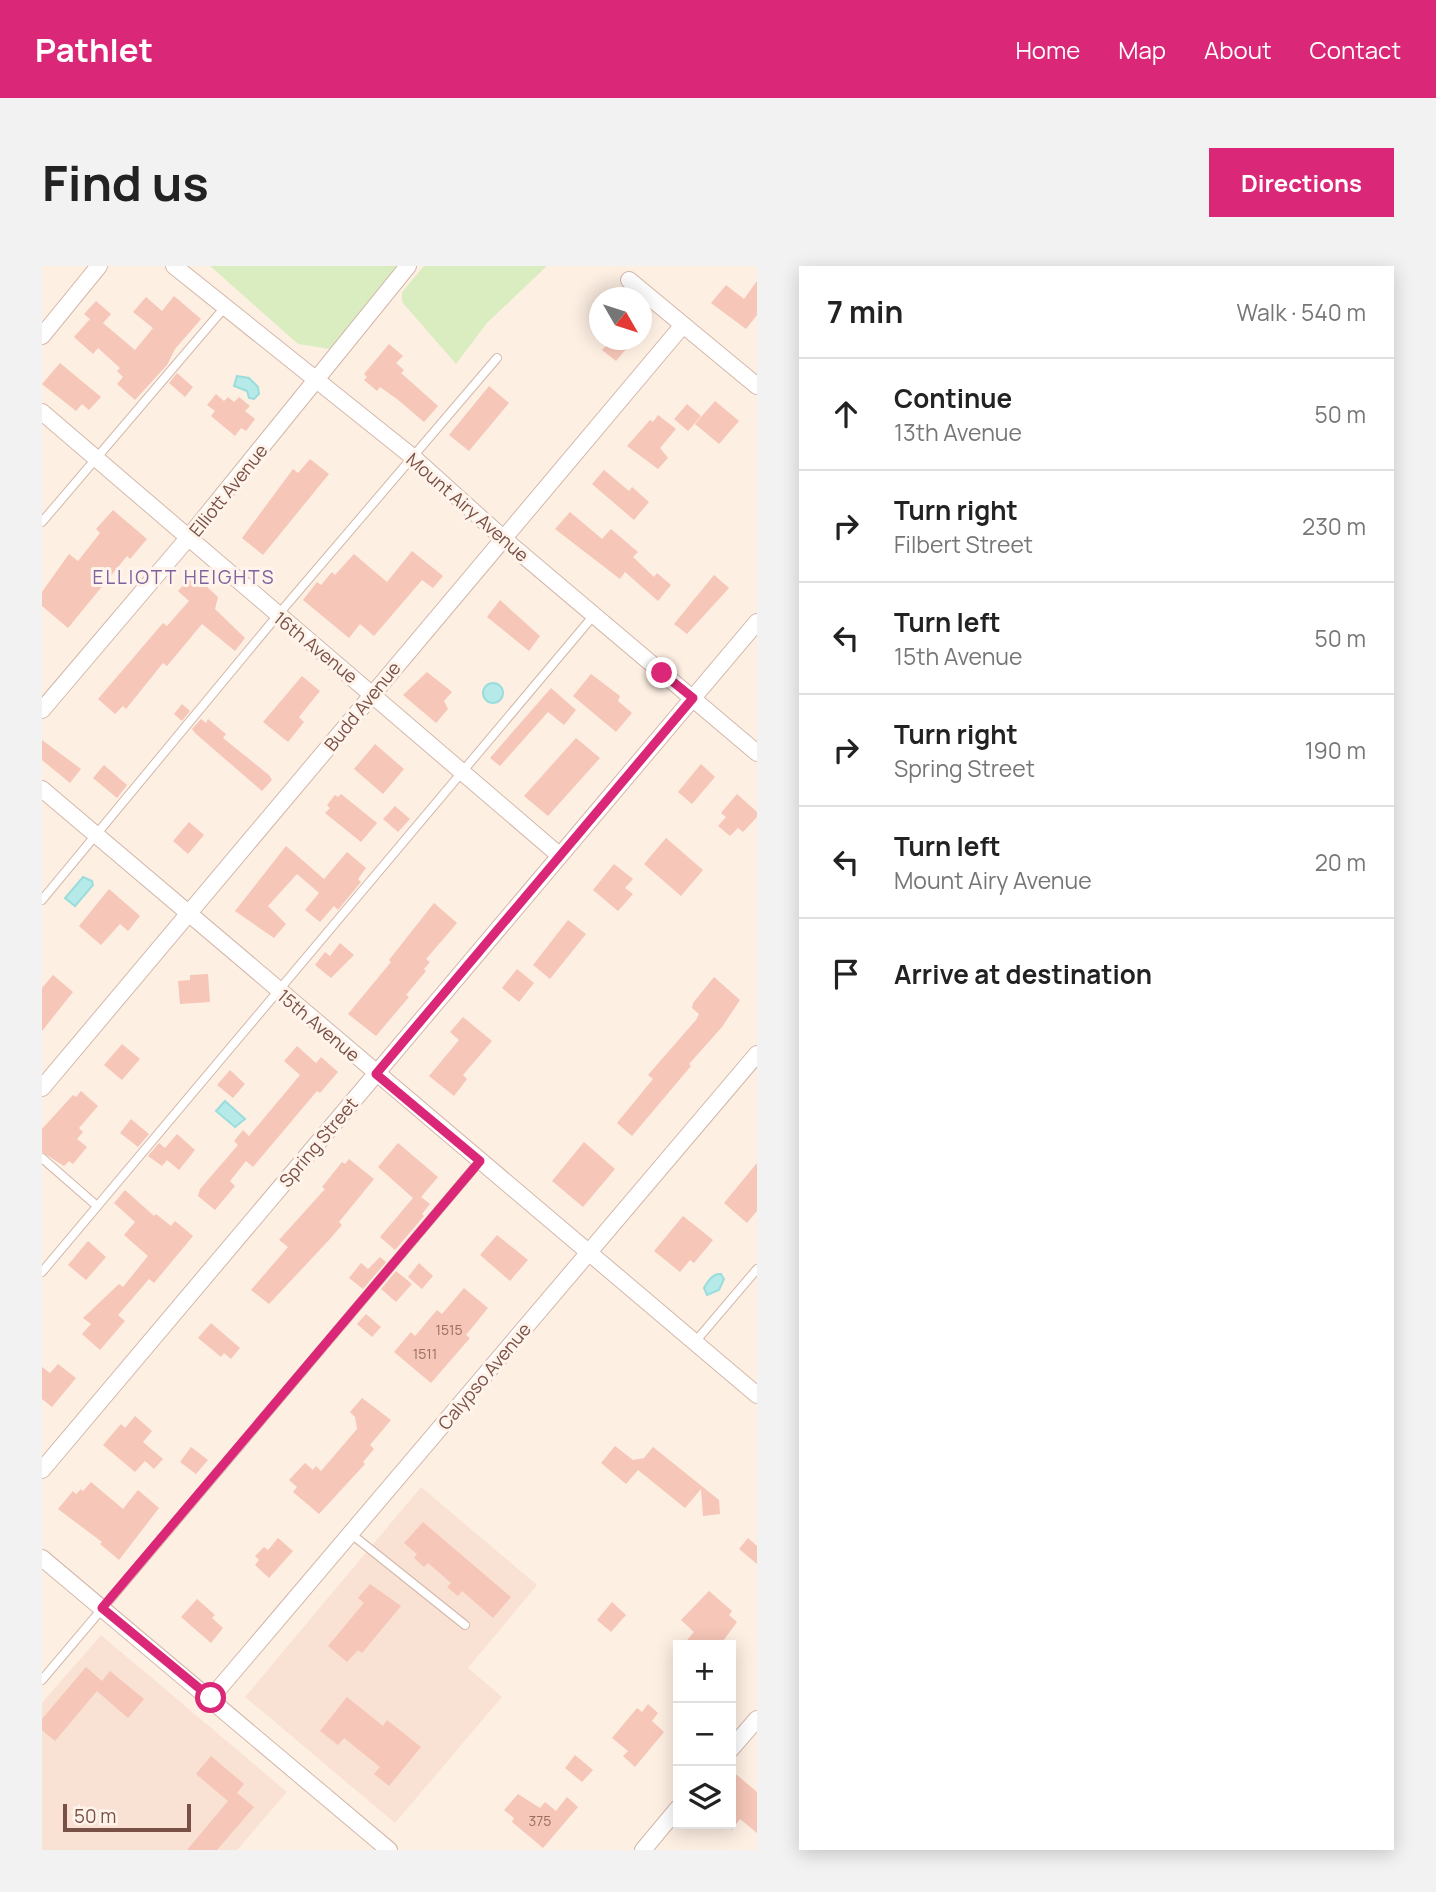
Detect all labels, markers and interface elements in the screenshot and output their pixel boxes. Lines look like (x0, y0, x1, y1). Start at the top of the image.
text: Pathlet (35, 27, 153, 72)
text: Home (1015, 33, 1080, 66)
text: Map (1118, 33, 1166, 66)
text: About (1204, 33, 1272, 66)
text: Contact (1310, 33, 1401, 66)
button: Directions (1209, 148, 1394, 217)
text: Find us (42, 149, 209, 216)
north arrow (589, 287, 652, 350)
text: 7 min (827, 291, 903, 332)
text: Walk · 540 m (1237, 296, 1366, 328)
text: Continue (894, 380, 1012, 416)
icon: ahead (827, 395, 865, 433)
text: 50 m (1315, 398, 1366, 430)
text: 13th Avenue (894, 416, 1022, 448)
street label: Elliott Avenue (183, 439, 273, 541)
street label: Mount Airy Avenue (402, 447, 534, 567)
text: Turn right (894, 492, 1018, 528)
icon: right (827, 507, 865, 545)
text: 230 m (1302, 510, 1366, 542)
text: Filbert Street (894, 528, 1033, 560)
district label: ELLIOTT HEIGHTS (93, 564, 275, 590)
text: Turn left (894, 604, 1001, 640)
street label: 16th Avenue (269, 606, 363, 688)
icon: left (827, 619, 865, 657)
text: 50 m (1315, 622, 1366, 654)
text: 15th Avenue (894, 640, 1022, 672)
street label: Budd Avenue (319, 656, 405, 756)
route end (646, 657, 677, 688)
text: Turn right (894, 716, 1018, 752)
icon: right (827, 731, 865, 769)
text: 190 m (1305, 734, 1366, 766)
text: Spring Street (894, 752, 1035, 784)
text: Turn left (894, 828, 1001, 864)
icon: left (827, 843, 865, 881)
text: 20 m (1315, 846, 1366, 878)
text: Mount Airy Avenue (894, 864, 1092, 896)
icon: arrive (827, 955, 865, 993)
text: Arrive at destination (894, 956, 1152, 992)
street label: 15th Avenue (273, 983, 365, 1067)
street label: Spring Street (273, 1092, 363, 1192)
street label: Calypso Avenue (432, 1318, 536, 1434)
house number: 1515 (435, 1320, 463, 1339)
house number: 1511 (413, 1344, 437, 1363)
map controls (673, 1640, 736, 1829)
button: + (673, 1640, 736, 1703)
route start (195, 1682, 226, 1713)
button: − (673, 1703, 736, 1766)
button: layers (673, 1766, 736, 1829)
scale bar (63, 1801, 191, 1833)
text: 50 m (74, 1803, 116, 1829)
house number: 375 (529, 1811, 551, 1830)

